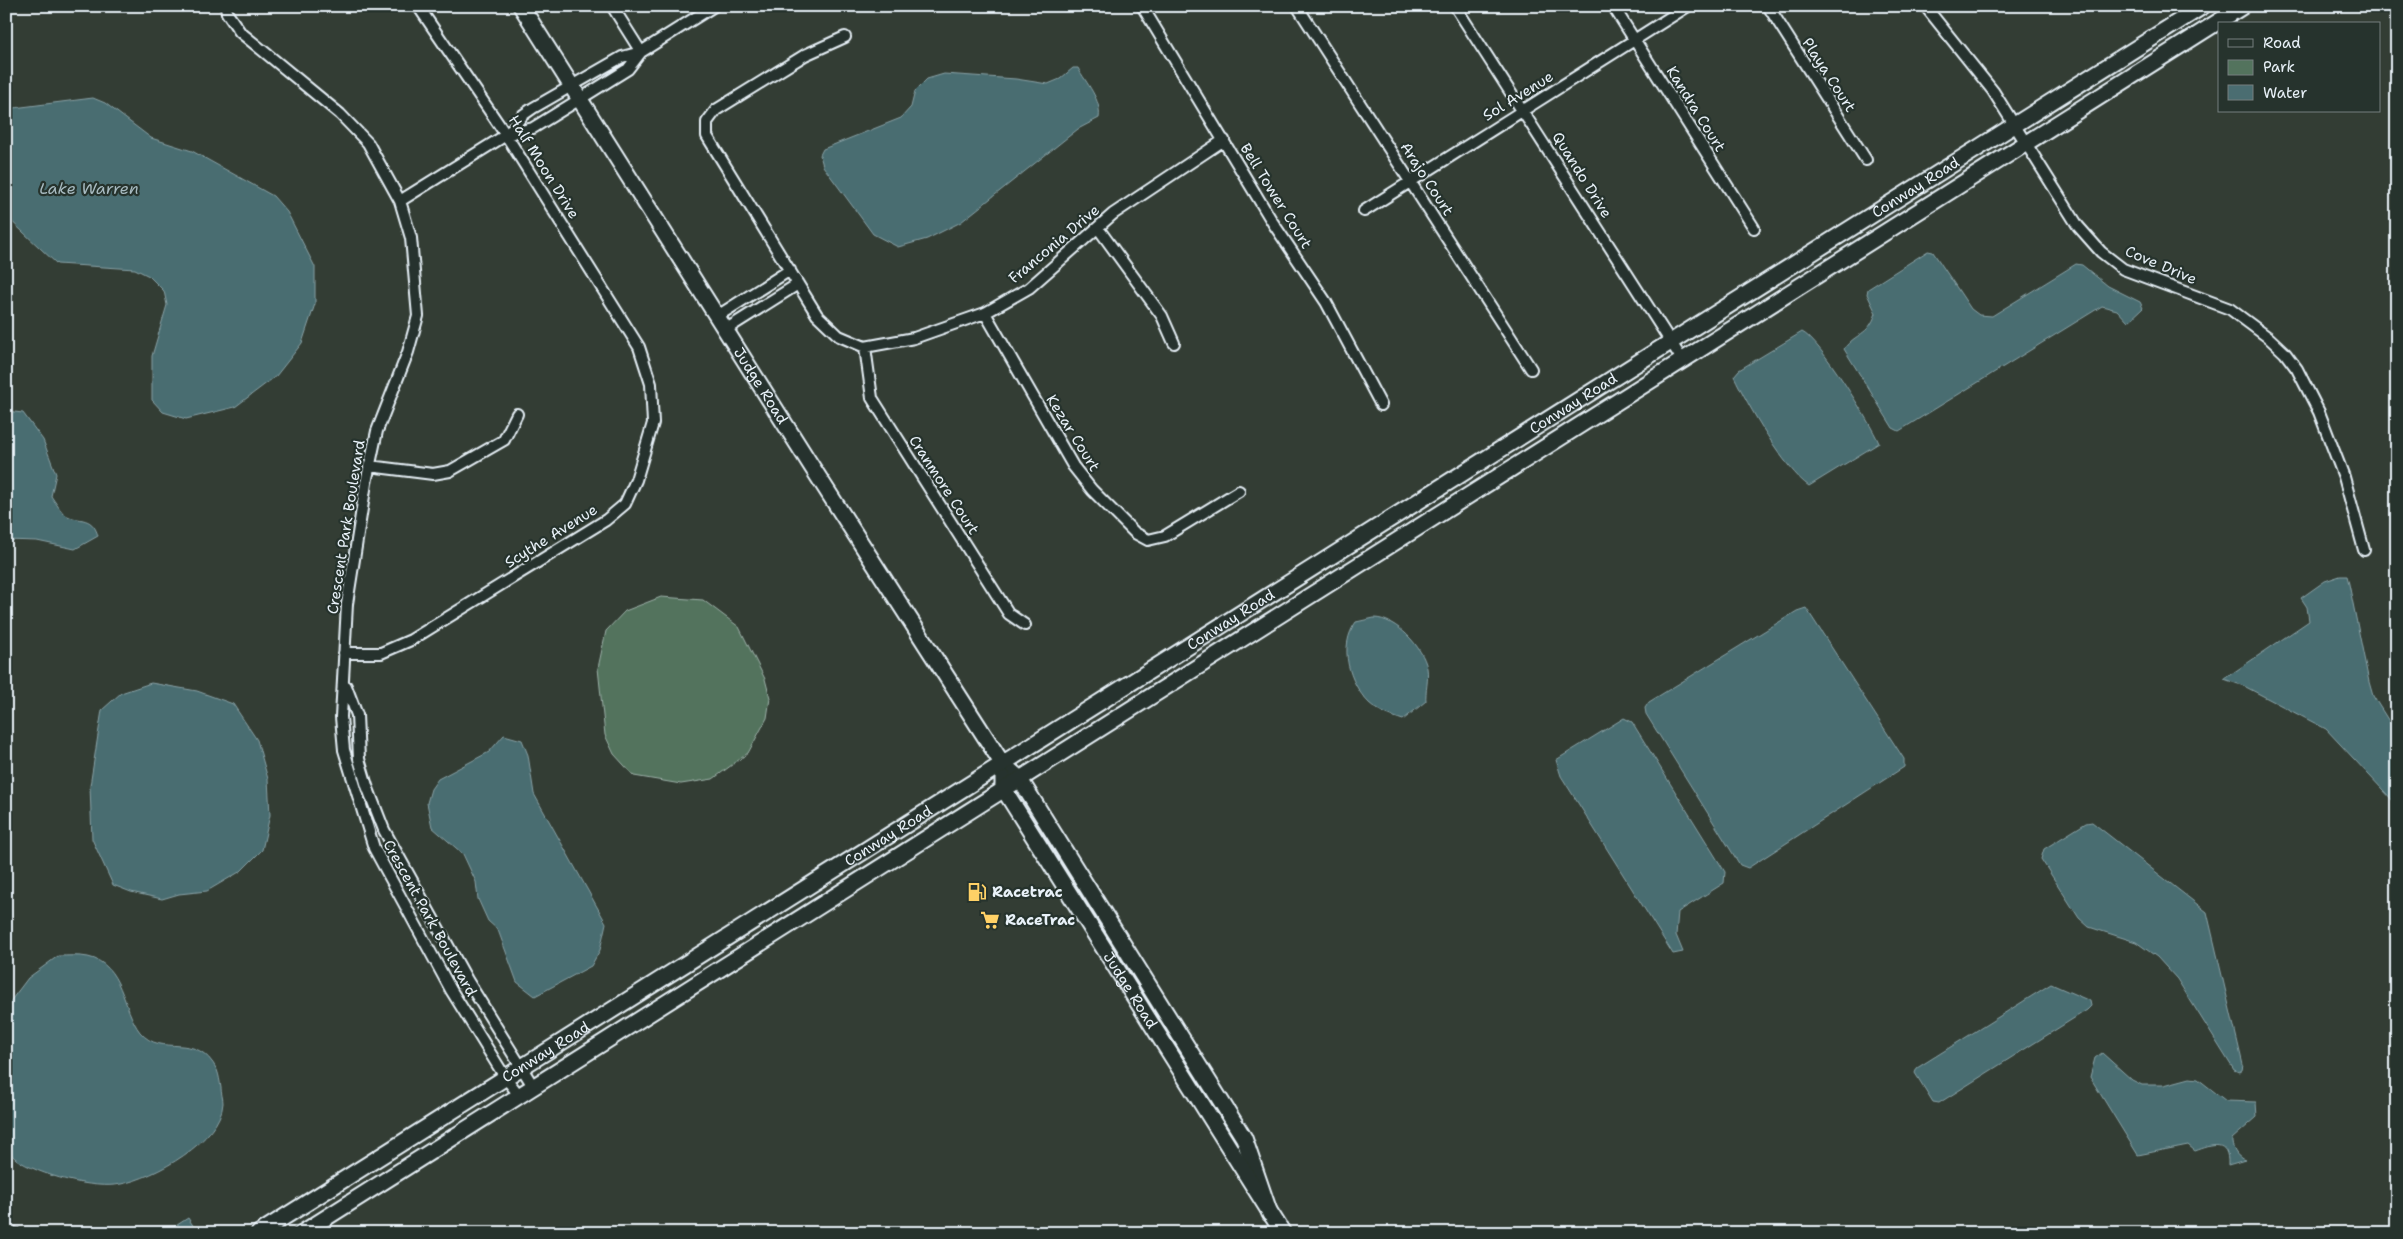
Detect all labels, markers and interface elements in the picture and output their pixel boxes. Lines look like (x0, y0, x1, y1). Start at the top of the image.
legend (2218, 22, 2380, 112)
text: Road (2263, 33, 2301, 53)
street label: Playa Court (1797, 34, 1861, 116)
text: Park (2263, 57, 2295, 77)
street label: Kandra Court (1662, 62, 1730, 156)
street label: Sol Avenue (1479, 66, 1557, 126)
text: Water (2263, 83, 2307, 103)
street label: Half Moon Drive (504, 111, 584, 223)
street label: Quando Drive (1548, 128, 1616, 222)
street label: Arajo Court (1396, 138, 1458, 220)
street label: Bell Tower Court (1236, 140, 1316, 252)
street label: Conway Road (1868, 152, 1964, 223)
water label: Lake Warren (39, 178, 139, 199)
street label: Franconia Drive (1004, 200, 1104, 288)
street label: Cove Drive (2122, 241, 2200, 289)
street label: Judge Road (729, 343, 793, 428)
street label: Conway Road (1525, 368, 1621, 439)
street label: Kezar Court (1041, 391, 1105, 475)
street label: Cranmore Court (904, 432, 984, 538)
street label: Crescent Park Boulevard (322, 438, 370, 616)
street label: Scythe Avenue (501, 500, 601, 572)
street label: Conway Road (1183, 584, 1279, 655)
street label: Conway Road (840, 800, 936, 871)
street label: Crescent Park Boulevard (379, 836, 482, 1000)
fuel station icon: Racetrac (966, 881, 988, 903)
place label: Racetrac (992, 882, 1063, 902)
supermarket icon: RaceTrac (979, 909, 1001, 931)
place label: RaceTrac (1005, 910, 1075, 930)
street label: Judge Road (1099, 948, 1162, 1033)
street label: Conway Road (498, 1017, 594, 1087)

